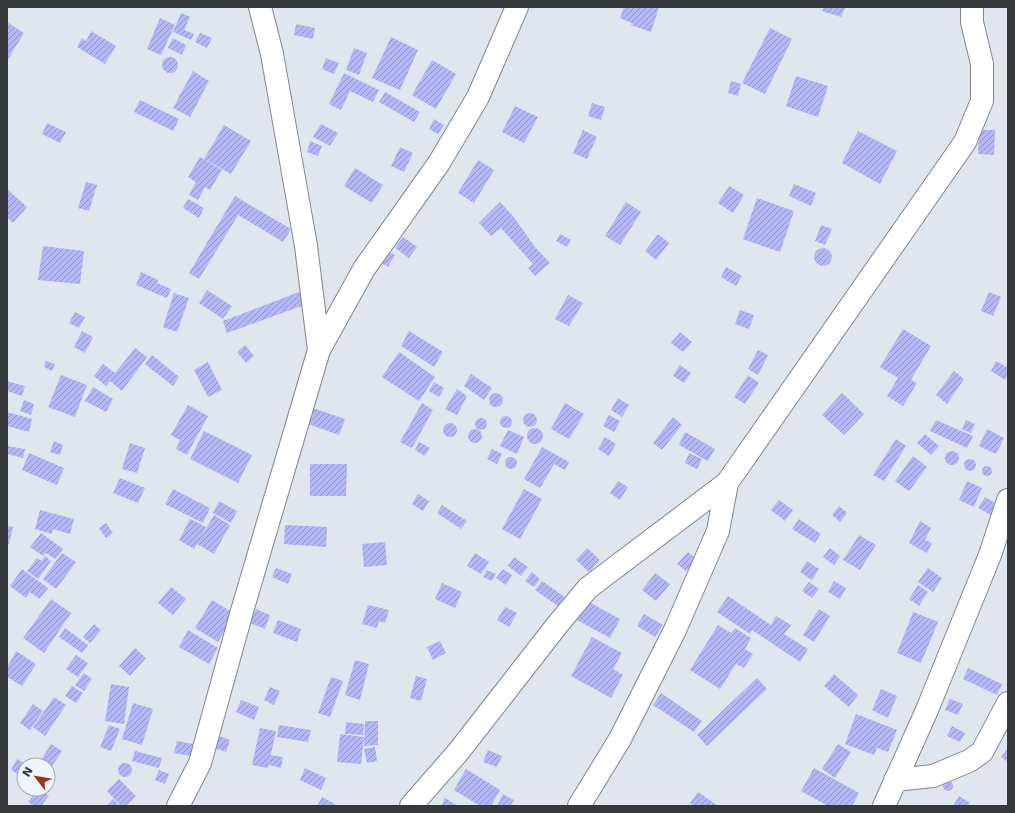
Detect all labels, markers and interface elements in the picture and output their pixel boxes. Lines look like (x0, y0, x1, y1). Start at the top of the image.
north arrow (16, 757, 56, 797)
text: N (20, 765, 36, 779)

